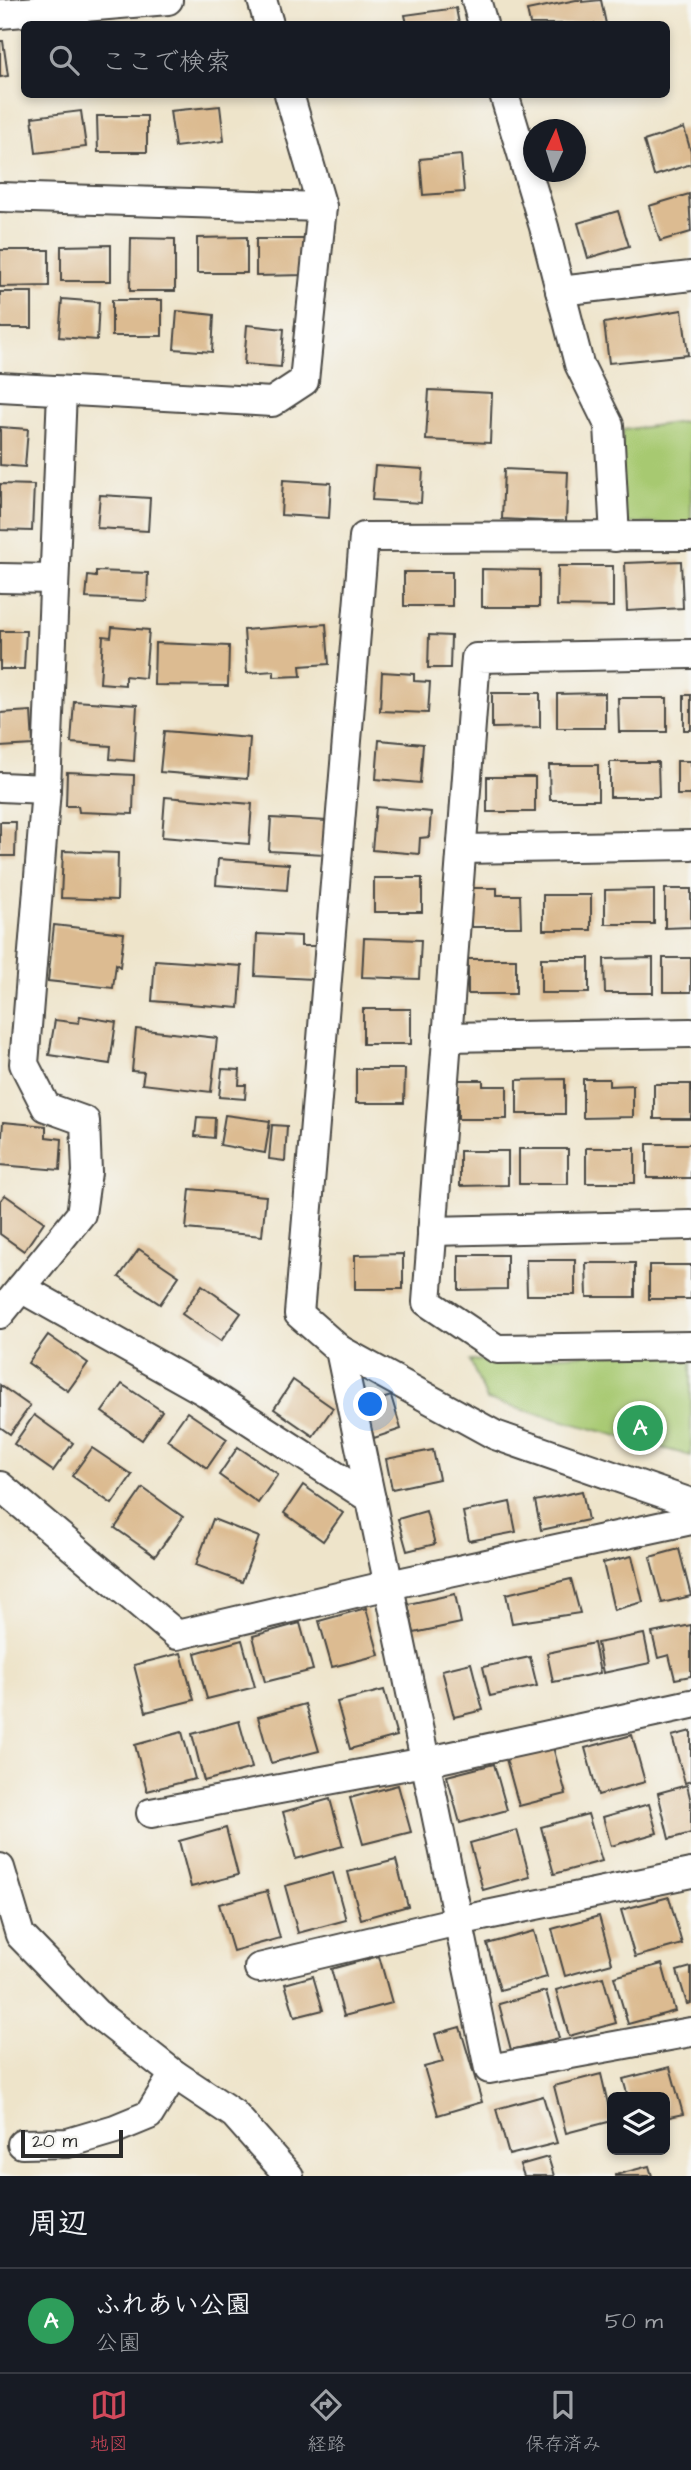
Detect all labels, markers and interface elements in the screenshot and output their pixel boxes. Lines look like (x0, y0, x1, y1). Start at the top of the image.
search box (21, 21, 670, 98)
icon: search (45, 41, 83, 79)
text: ここで検索 (101, 44, 231, 80)
north arrow (523, 119, 586, 182)
your location (353, 1387, 387, 1421)
pin: A (617, 1402, 663, 1454)
map controls (607, 2092, 670, 2155)
button: layers (607, 2092, 670, 2155)
scale bar (21, 2127, 122, 2159)
text: 20 m (32, 2128, 77, 2155)
text: 周辺 (28, 2203, 88, 2245)
text: ふれあい公園 (95, 2287, 251, 2323)
text: A (44, 2305, 58, 2337)
text: 50 m (605, 2305, 663, 2337)
text: 公園 (95, 2327, 141, 2359)
tab: 地図 (90, 2386, 128, 2458)
tab: 経路 (307, 2386, 345, 2458)
tab: 保存済み (525, 2386, 601, 2458)

